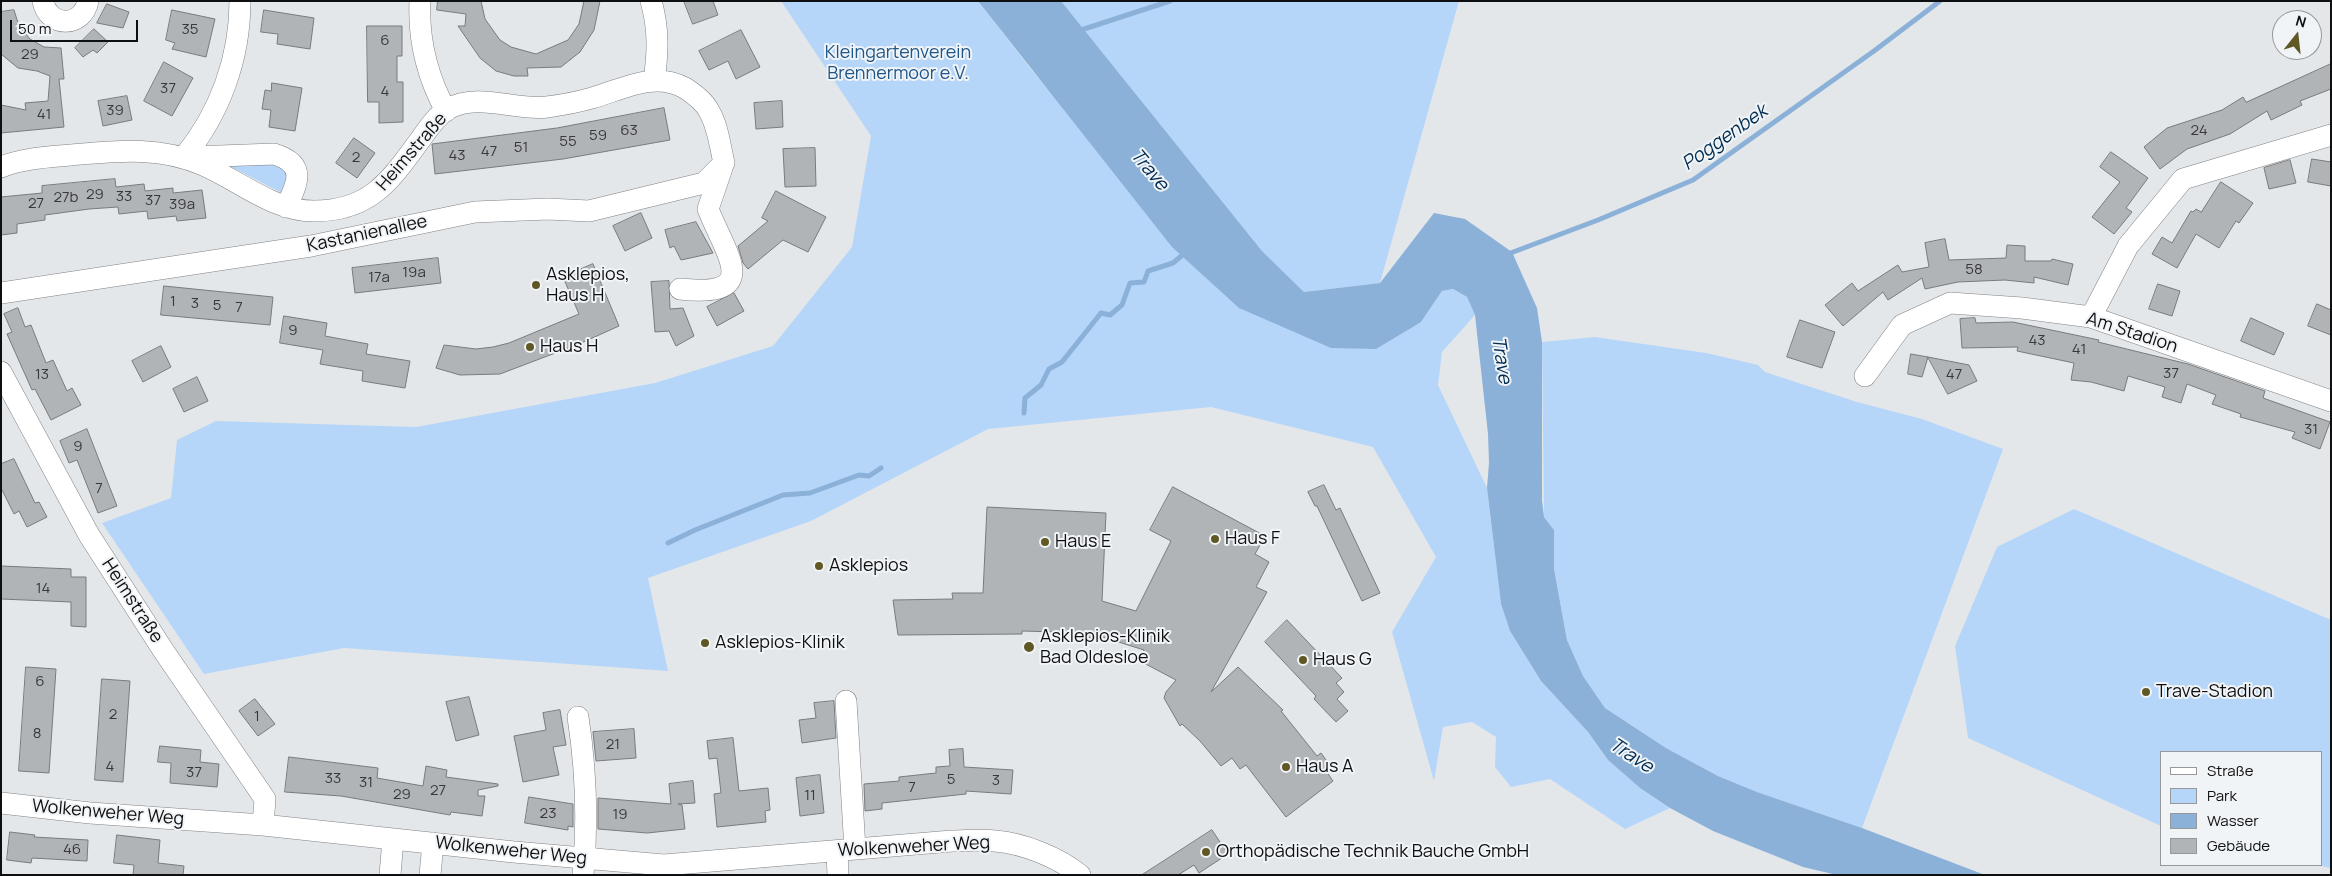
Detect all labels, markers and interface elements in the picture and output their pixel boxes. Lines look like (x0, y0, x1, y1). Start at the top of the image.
scale bar (12, 10, 140, 42)
north arrow (2272, 10, 2322, 60)
text: N (2294, 11, 2308, 32)
text: 50 m (18, 18, 52, 39)
house number: 35 (182, 21, 198, 39)
house number: 6 (380, 32, 390, 50)
park label: Kleingartenverein Brennermoor e.V. (825, 42, 971, 84)
house number: 29 (21, 46, 39, 64)
house number: 37 (160, 80, 176, 98)
house number: 4 (381, 83, 389, 101)
water label: Poggenbek (1678, 100, 1772, 176)
house number: 39 (106, 102, 124, 120)
house number: 41 (37, 106, 51, 124)
street label: Heimstraße (372, 109, 452, 195)
house number: 63 (620, 122, 638, 140)
house number: 24 (2190, 122, 2208, 140)
house number: 59 (589, 127, 607, 145)
house number: 55 (559, 133, 577, 151)
house number: 51 (514, 139, 528, 157)
house number: 47 (481, 143, 497, 161)
water label: Trave (1125, 145, 1173, 195)
house number: 43 (448, 147, 466, 165)
house number: 2 (352, 149, 360, 167)
house number: 29 (86, 186, 104, 204)
house number: 33 (116, 188, 132, 206)
house number: 27b (54, 189, 78, 207)
house number: 37 (145, 192, 161, 210)
house number: 27 (28, 195, 44, 213)
house number: 39a (169, 196, 195, 214)
street label: Kastanienallee (305, 211, 429, 257)
house number: 58 (1965, 261, 1983, 279)
house number: 19a (402, 264, 426, 282)
place label: Asklepios, Haus H (546, 264, 630, 306)
house number: 17a (368, 269, 390, 287)
marker: Asklepios, Haus H (530, 279, 542, 291)
house number: 1 (170, 293, 176, 311)
house number: 3 (191, 295, 199, 313)
house number: 5 (213, 297, 221, 315)
house number: 7 (235, 299, 243, 317)
street label: Am Stadion (2084, 308, 2180, 358)
house number: 9 (288, 322, 298, 340)
house number: 43 (2028, 332, 2046, 350)
water label: Trave (1486, 335, 1516, 385)
place label: Haus H (540, 336, 598, 358)
marker: Haus H (524, 341, 536, 353)
house number: 41 (2072, 341, 2086, 359)
house number: 37 (2163, 365, 2179, 383)
house number: 13 (35, 366, 49, 384)
house number: 47 (1946, 366, 1962, 384)
house number: 31 (2304, 421, 2318, 439)
house number: 9 (73, 438, 83, 456)
house number: 7 (95, 480, 103, 498)
place label: Haus F (1225, 528, 1280, 550)
place label: Haus E (1055, 531, 1111, 553)
marker: Haus F (1209, 533, 1221, 545)
marker: Haus E (1039, 536, 1051, 548)
street label: Heimstraße (97, 555, 167, 647)
place label: Asklepios (829, 555, 908, 577)
marker: Asklepios (813, 560, 825, 572)
house number: 14 (36, 580, 50, 598)
place label: Asklepios-Klinik Bad Oldesloe (1040, 626, 1170, 669)
place label: Asklepios-Klinik (715, 632, 845, 654)
marker: Asklepios-Klinik (699, 637, 711, 649)
marker: Asklepios-Klinik Bad Oldesloe (1022, 640, 1036, 654)
place label: Haus G (1313, 649, 1372, 671)
marker: Haus G (1297, 654, 1309, 666)
house number: 6 (35, 673, 45, 691)
place label: Trave-Stadion (2156, 681, 2273, 703)
marker: Trave-Stadion (2140, 686, 2152, 698)
house number: 2 (109, 706, 117, 724)
house number: 1 (254, 708, 260, 726)
house number: 8 (33, 725, 41, 743)
water label: Trave (1605, 734, 1657, 778)
house number: 21 (606, 736, 620, 754)
legend (2160, 751, 2322, 866)
place label: Haus A (1296, 756, 1353, 778)
house number: 4 (106, 758, 114, 776)
text: Straße (2207, 760, 2253, 781)
marker: Haus A (1280, 761, 1292, 773)
house number: 37 (186, 764, 202, 782)
house number: 33 (325, 770, 341, 788)
house number: 5 (947, 771, 955, 789)
house number: 3 (992, 772, 1000, 790)
house number: 31 (359, 774, 373, 792)
house number: 7 (908, 779, 916, 797)
house number: 27 (430, 782, 446, 800)
text: Park (2207, 785, 2237, 806)
house number: 29 (393, 786, 411, 804)
house number: 11 (804, 787, 816, 805)
street label: Wolkenweher Weg (31, 796, 185, 830)
house number: 23 (540, 805, 556, 823)
house number: 19 (612, 806, 628, 824)
text: Wasser (2207, 810, 2259, 831)
street label: Wolkenweher Weg (434, 832, 588, 870)
street label: Wolkenweher Weg (837, 832, 991, 862)
text: Gebäude (2207, 835, 2270, 856)
house number: 46 (63, 841, 81, 859)
place label: Orthopädische Technik Bauche GmbH (1216, 841, 1529, 863)
marker: Orthopädische Technik Bauche GmbH (1200, 846, 1212, 858)

